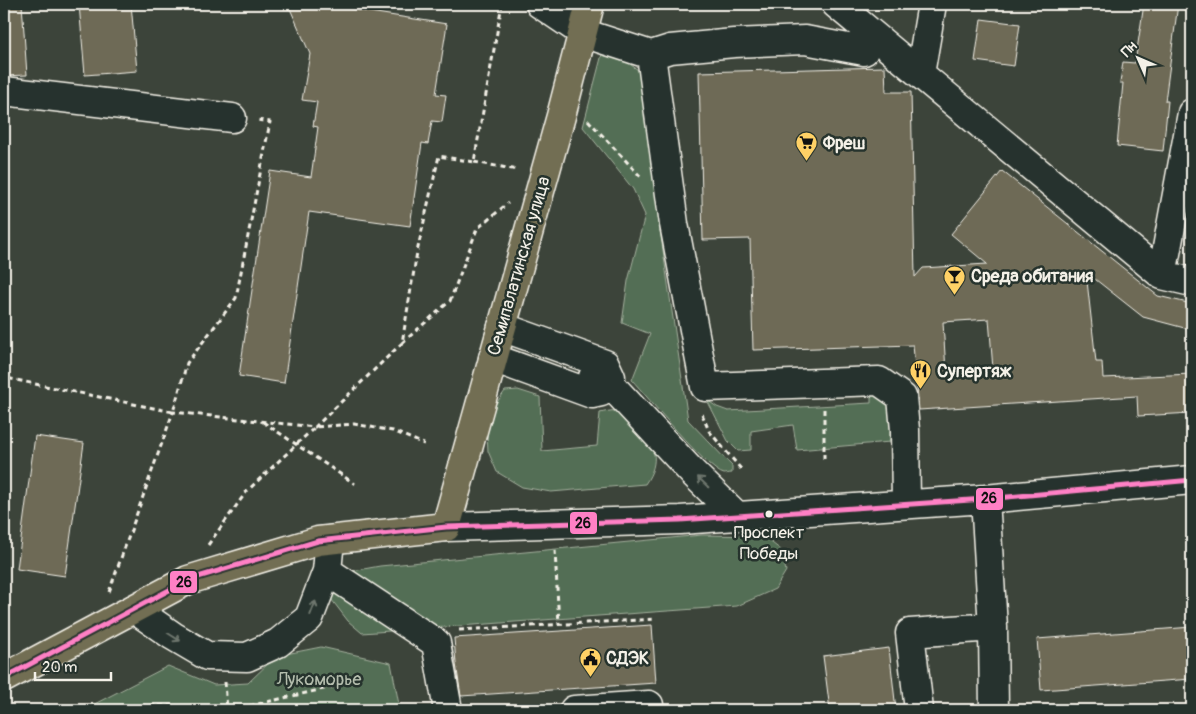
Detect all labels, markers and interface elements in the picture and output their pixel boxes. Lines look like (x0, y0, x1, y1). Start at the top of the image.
north arrow (1114, 32, 1164, 82)
text: Пн (1118, 38, 1141, 61)
supermarket icon: Фреш (795, 131, 819, 162)
place label: Фреш (822, 132, 865, 155)
street label: Семипалатинская улица (482, 174, 556, 358)
bar icon: Среда обитания (943, 264, 967, 295)
place label: Среда обитания (971, 265, 1093, 288)
restaurant icon: Супертяж (909, 359, 933, 390)
place label: Супертяж (937, 360, 1012, 383)
one-way arrow (696, 476, 709, 488)
line badge: 26 (975, 487, 1004, 511)
text: 26 (981, 490, 997, 507)
marker: Проспект Победы (764, 509, 774, 519)
line badge: 26 (569, 511, 598, 535)
text: 26 (575, 515, 591, 532)
place label: Проспект Победы (734, 522, 805, 564)
line badge: 26 (169, 570, 198, 594)
text: 26 (176, 574, 192, 591)
one-way arrow (309, 601, 318, 617)
one-way arrow (167, 632, 181, 642)
public building icon: СДЭК (578, 646, 602, 677)
place label: СДЭК (606, 647, 649, 670)
scale bar (35, 649, 111, 681)
text: 20 m (42, 658, 77, 677)
park label: Лукоморье (276, 668, 361, 691)

